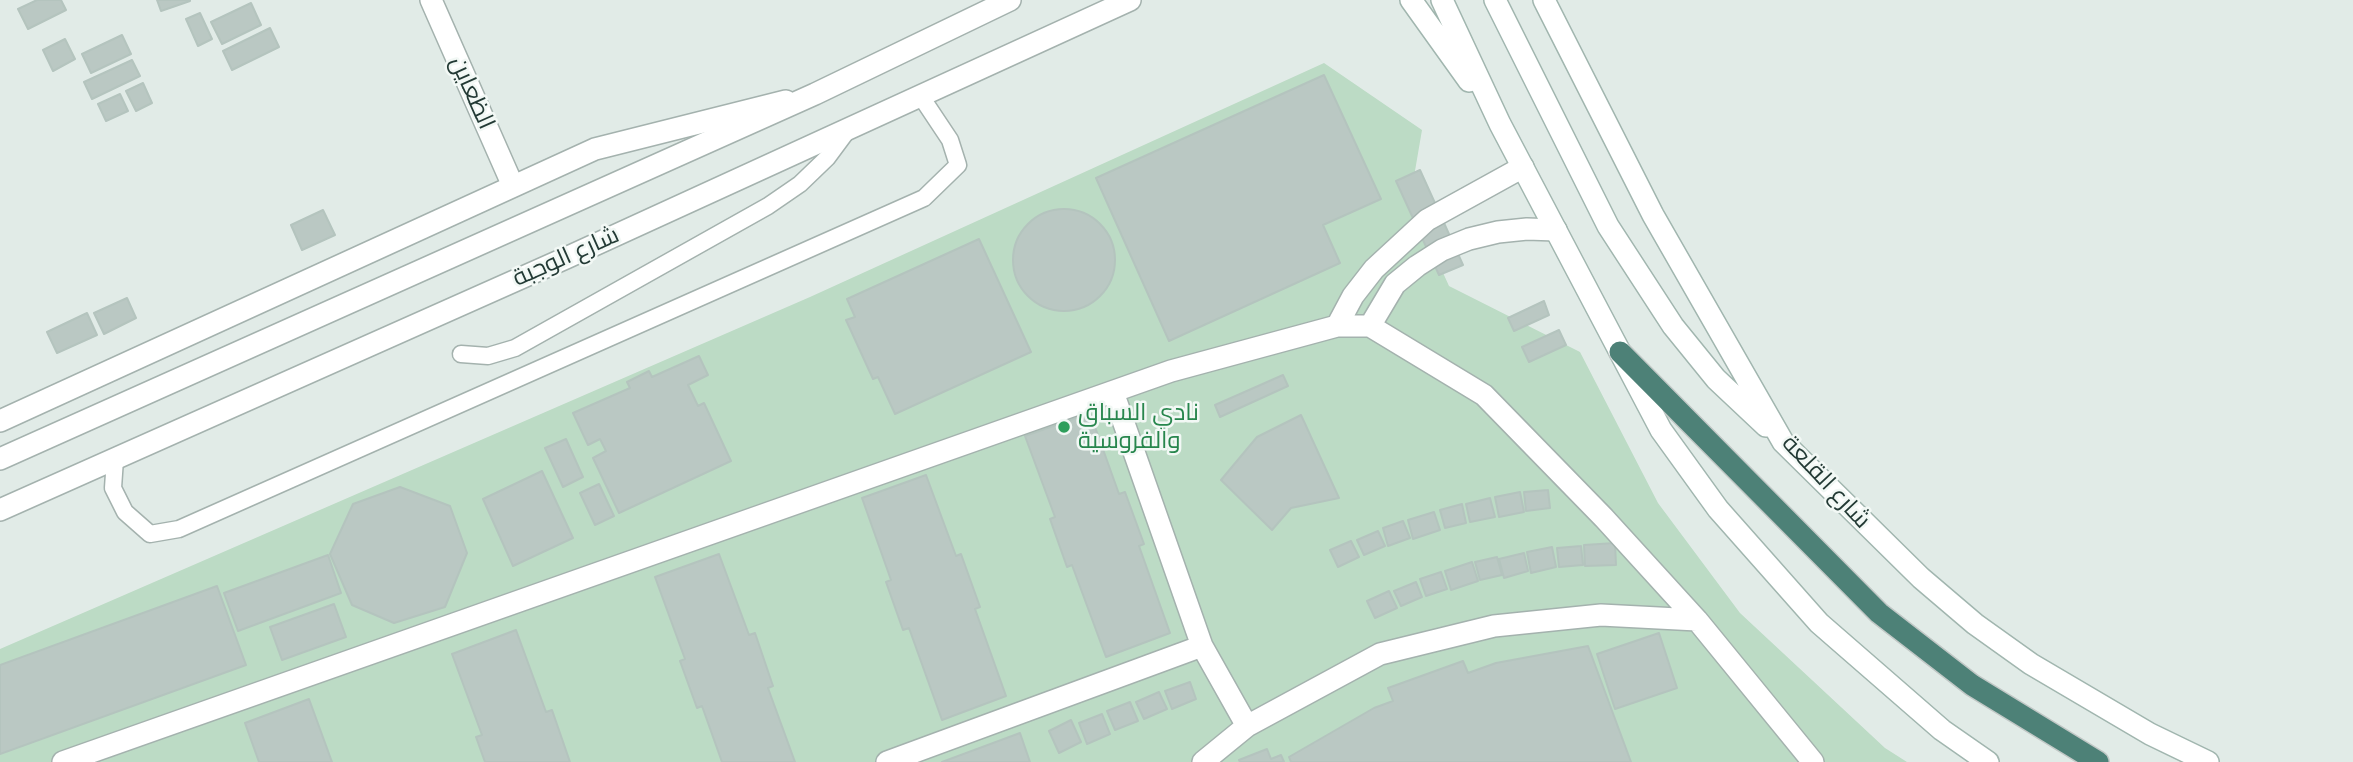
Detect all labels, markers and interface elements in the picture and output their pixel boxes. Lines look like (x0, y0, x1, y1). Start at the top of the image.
street label: الظعاين (443, 52, 501, 134)
street label: شارع الوجبة (508, 221, 624, 293)
place label: نادي السباق والفروسية (1078, 399, 1199, 455)
marker: نادي السباق والفروسية (1056, 419, 1072, 435)
street label: شارع القلعة (1776, 429, 1876, 535)

